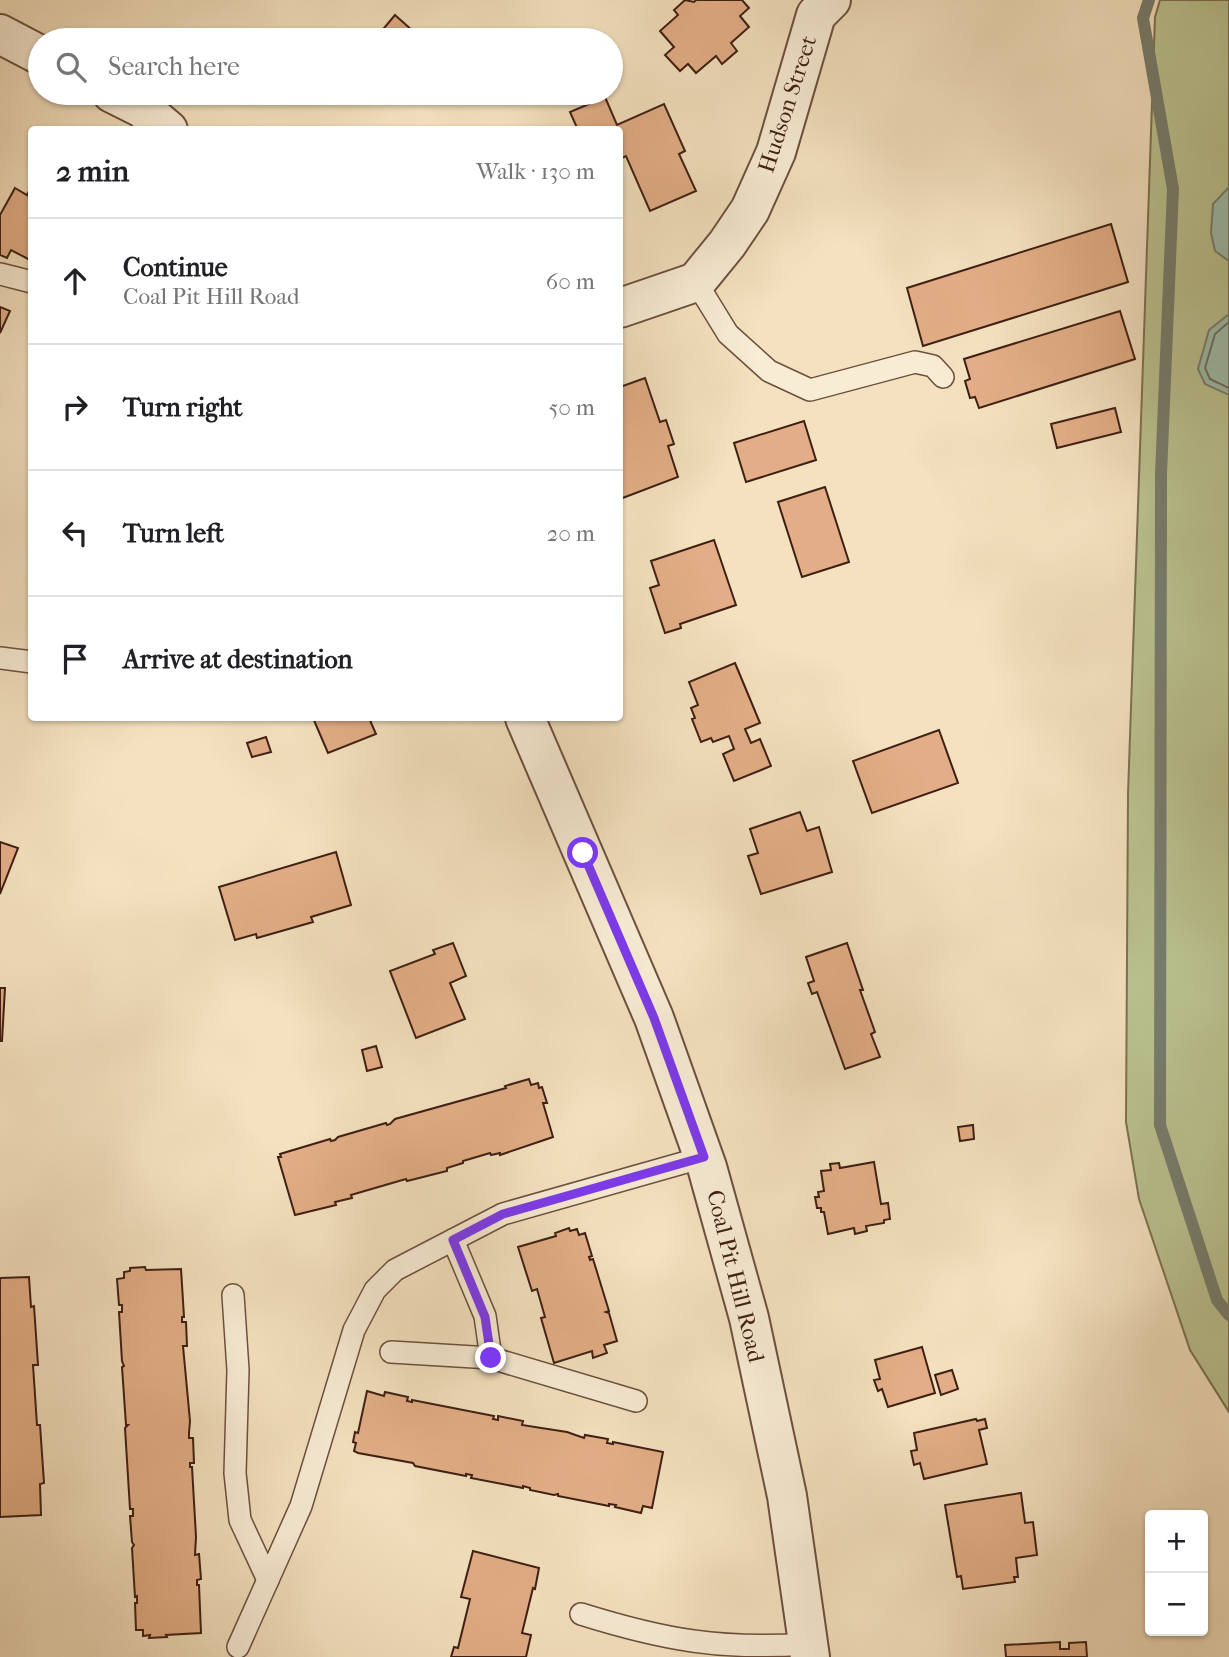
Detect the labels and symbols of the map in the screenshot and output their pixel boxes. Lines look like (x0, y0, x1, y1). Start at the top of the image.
street label: Hudson Street (753, 32, 822, 176)
route start (567, 837, 598, 868)
street label: Coal Pit Hill Road (701, 1187, 770, 1366)
route end (475, 1342, 506, 1373)

